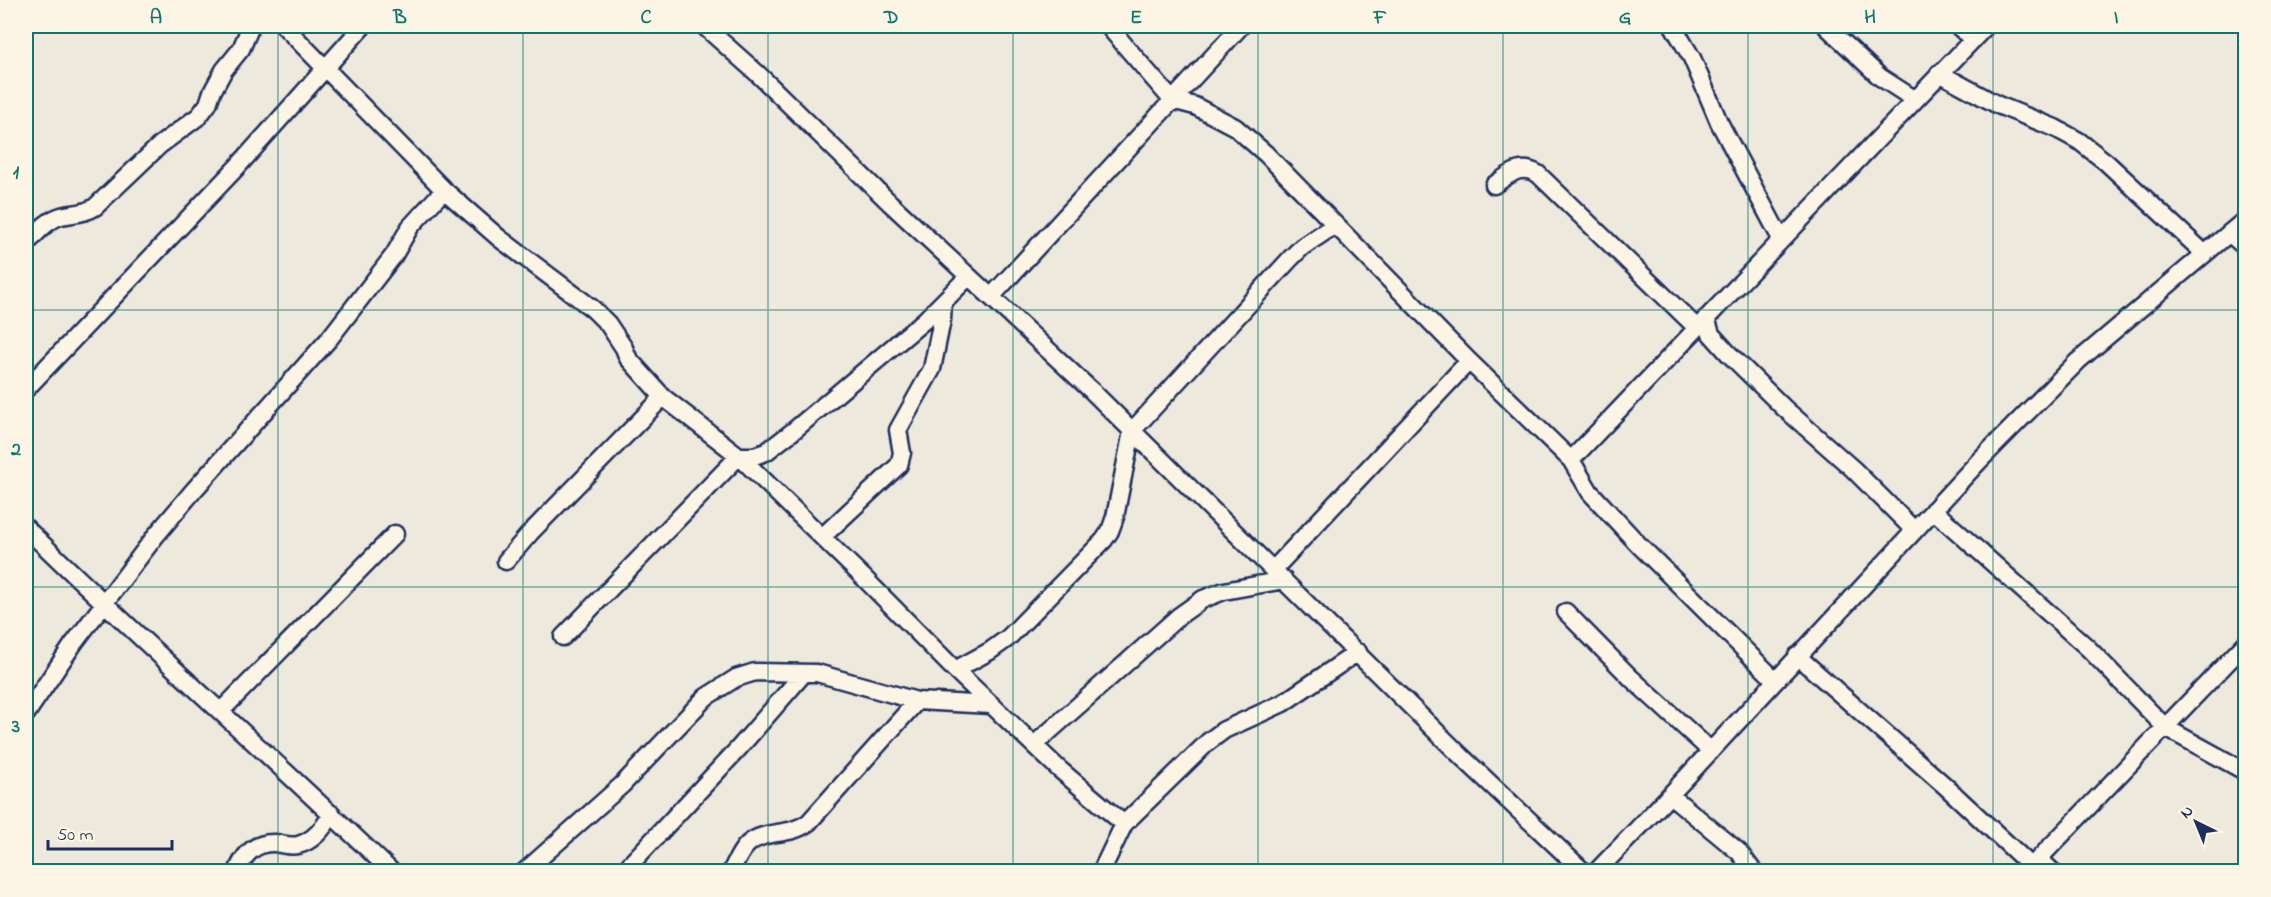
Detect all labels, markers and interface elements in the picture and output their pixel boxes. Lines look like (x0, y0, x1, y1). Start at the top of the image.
text: A (150, 4, 162, 33)
text: B (392, 4, 407, 33)
text: C (641, 4, 652, 33)
text: D (883, 4, 898, 33)
text: E (1130, 4, 1142, 33)
text: F (1373, 4, 1387, 33)
text: G (1619, 4, 1632, 33)
text: H (1864, 4, 1876, 33)
text: I (2114, 4, 2119, 33)
text: 1 (13, 159, 20, 188)
text: 2 (10, 436, 21, 465)
text: 3 (11, 713, 20, 742)
north arrow (2166, 792, 2226, 852)
text: N (2175, 800, 2199, 825)
scale bar (48, 813, 172, 851)
text: 50 m (57, 823, 94, 849)

